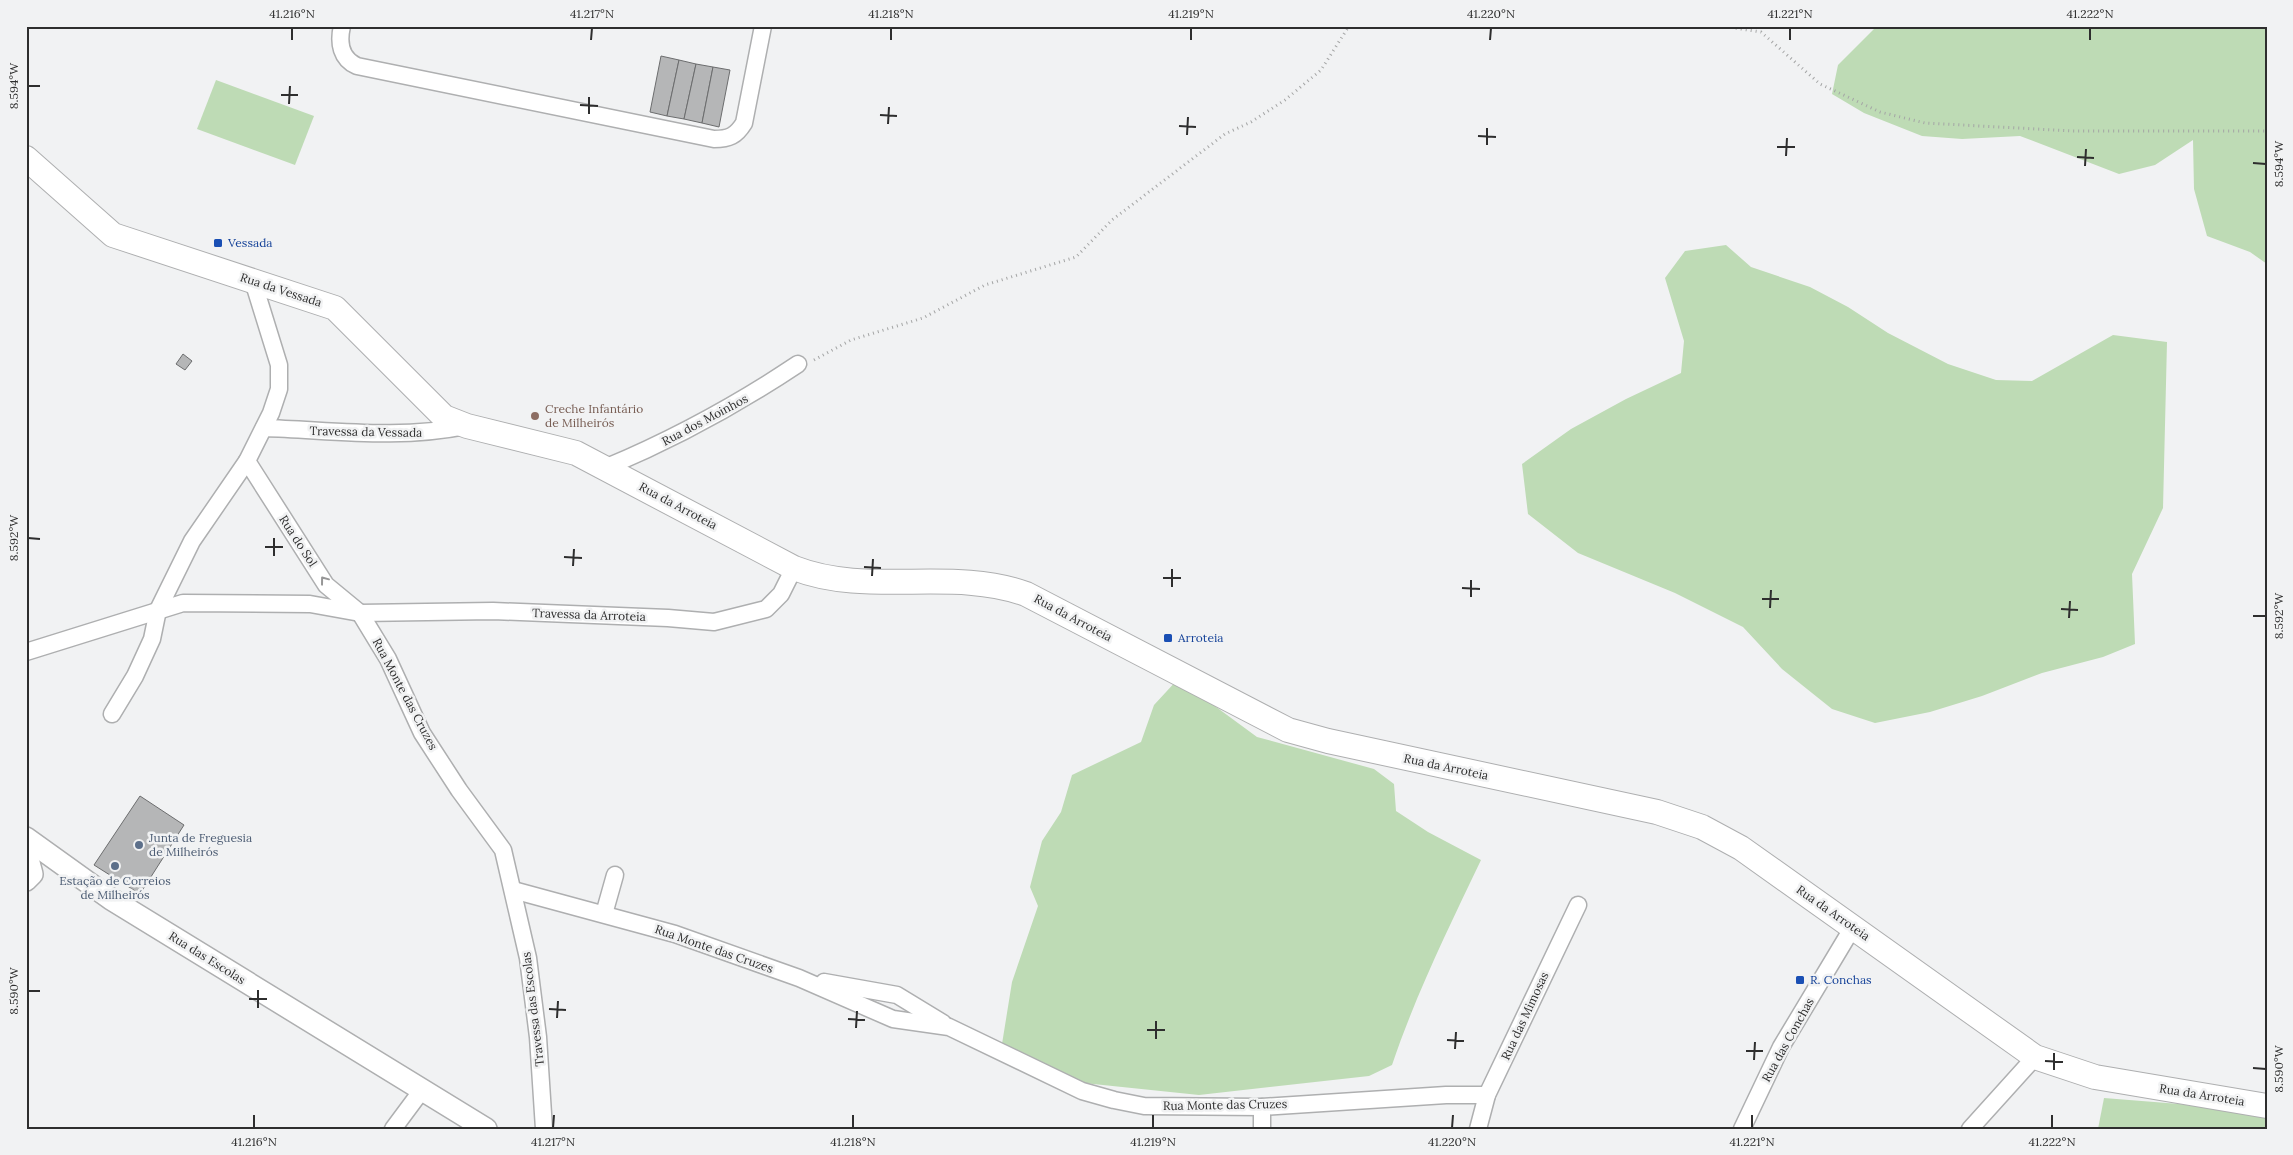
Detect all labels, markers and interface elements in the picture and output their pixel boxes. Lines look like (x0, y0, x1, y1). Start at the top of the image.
text: 41.216°N (269, 6, 315, 21)
text: 41.217°N (570, 6, 614, 21)
text: 41.218°N (868, 6, 914, 21)
text: 41.219°N (1168, 6, 1214, 21)
text: 41.220°N (1467, 6, 1515, 21)
text: 41.221°N (1767, 6, 1813, 21)
text: 41.222°N (2066, 6, 2114, 21)
text: 8.594°W (6, 62, 21, 109)
text: 8.594°W (2271, 140, 2286, 187)
place label: Vessada (227, 235, 273, 250)
marker: Vessada (212, 237, 224, 249)
street label: Rua da Vessada (238, 269, 324, 310)
street label: Rua dos Moinhos (659, 390, 751, 449)
place label: Creche Infantário de Milheirós (545, 401, 643, 430)
marker: Creche Infantário de Milheirós (529, 410, 541, 422)
street label: Travessa da Vessada (310, 423, 422, 440)
street label: Rua da Arroteia (637, 479, 720, 532)
street label: Rua do Sol (276, 512, 321, 569)
text: 8.592°W (6, 514, 21, 561)
one-way arrow (321, 576, 330, 586)
street label: Rua da Arroteia (1032, 591, 1115, 644)
text: 8.592°W (2271, 592, 2286, 639)
street label: Travessa da Arroteia (532, 605, 646, 624)
place label: Arroteia (1177, 630, 1224, 645)
marker: Arroteia (1162, 632, 1174, 644)
street label: Rua Monte das Cruzes (370, 635, 441, 753)
street label: Rua da Arroteia (1402, 750, 1490, 783)
place label: Junta de Freguesia de Milheirós (148, 830, 252, 859)
marker: Junta de Freguesia de Milheirós (133, 839, 145, 851)
marker: Estação de Correios de Milheirós (109, 860, 121, 872)
place label: Estação de Correios de Milheirós (59, 873, 171, 902)
street label: Rua da Arroteia (1794, 882, 1873, 943)
street label: Rua Monte das Cruzes (653, 921, 776, 976)
street label: Rua das Escolas (166, 928, 249, 987)
street label: Travessa das Escolas (518, 951, 547, 1067)
text: 8.590°W (6, 966, 21, 1015)
street label: Rua das Mimosas (1498, 969, 1552, 1062)
place label: R. Conchas (1810, 972, 1872, 987)
marker: R. Conchas (1794, 974, 1806, 986)
street label: Rua das Conchas (1758, 995, 1817, 1085)
text: 8.590°W (2271, 1044, 2286, 1093)
street label: Rua da Arroteia (2158, 1080, 2246, 1109)
street label: Rua Monte das Cruzes (1163, 1096, 1288, 1113)
text: 41.216°N (231, 1134, 277, 1149)
text: 41.217°N (531, 1134, 575, 1149)
text: 41.218°N (830, 1134, 876, 1149)
text: 41.219°N (1130, 1134, 1176, 1149)
text: 41.220°N (1428, 1134, 1476, 1149)
text: 41.221°N (1729, 1134, 1775, 1149)
text: 41.222°N (2028, 1134, 2076, 1149)

